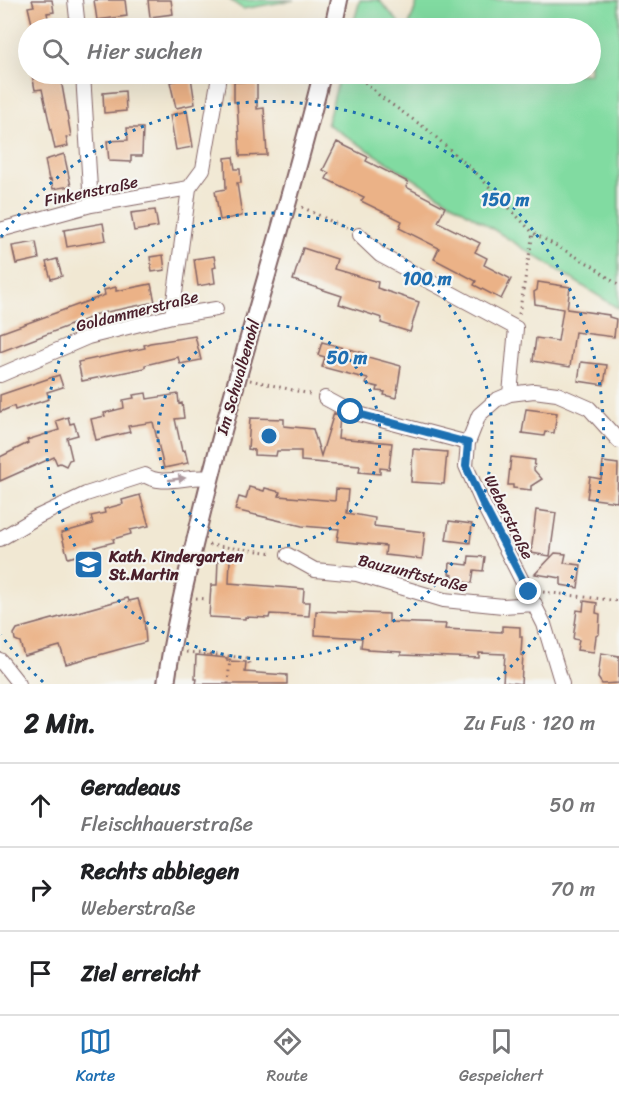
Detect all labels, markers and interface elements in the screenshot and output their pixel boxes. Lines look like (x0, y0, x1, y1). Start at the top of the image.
search box (18, 18, 601, 84)
text: Hier suchen (87, 32, 202, 71)
icon: search (39, 35, 72, 68)
street label: Finkenstraße (41, 167, 141, 215)
text: 150 m (481, 184, 529, 216)
text: 100 m (403, 263, 452, 295)
street label: Goldammerstraße (73, 282, 201, 340)
street label: Im Schwalbenohl (207, 315, 268, 439)
text: 50 m (327, 342, 368, 374)
route start (337, 398, 363, 424)
centre of rings (259, 426, 279, 446)
street label: Weberstraße (476, 470, 542, 564)
one-way arrow (167, 474, 186, 483)
place label: Kath. Kindergarten St.Martin (108, 542, 244, 589)
street label: Bauzunftstraße (355, 545, 471, 601)
school or university icon: Kath. Kindergarten St.Martin (72, 549, 104, 581)
route end (515, 578, 541, 604)
text: 2 Min. (24, 700, 96, 746)
text: Zu Fuß · 120 m (464, 706, 595, 741)
text: Geradeaus (81, 768, 180, 807)
text: 50 m (550, 788, 595, 823)
icon: ahead (24, 789, 57, 822)
text: Fleischhauerstraße (81, 807, 253, 842)
text: Rechts abbiegen (81, 852, 239, 891)
text: 70 m (550, 872, 595, 907)
icon: right (24, 873, 57, 906)
text: Weberstraße (81, 891, 195, 926)
text: Ziel erreicht (81, 954, 200, 993)
icon: arrive (24, 957, 57, 990)
tab: Karte (76, 1025, 115, 1090)
tab: Route (267, 1025, 308, 1090)
tab: Gespeichert (459, 1025, 543, 1090)

